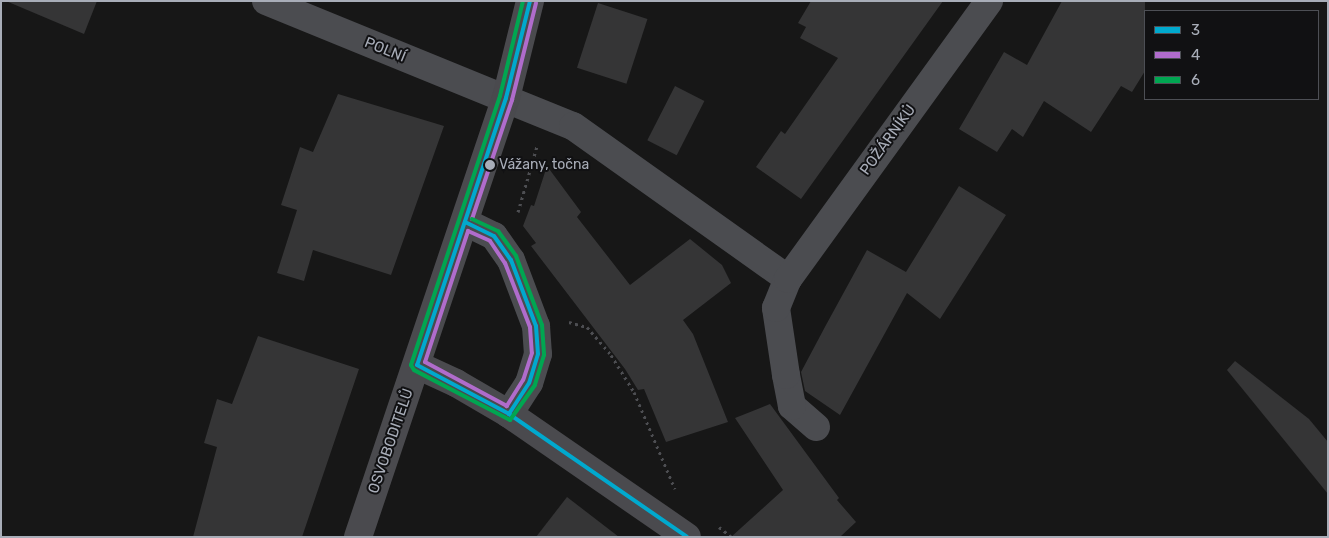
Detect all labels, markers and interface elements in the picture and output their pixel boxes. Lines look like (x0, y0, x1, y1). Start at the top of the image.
legend (1144, 10, 1319, 100)
text: 3 (1191, 21, 1200, 39)
street label: POLNÍ (362, 34, 408, 66)
text: 4 (1191, 46, 1200, 64)
text: 6 (1191, 71, 1200, 89)
street label: POŽÁRNÍKŮ (856, 101, 920, 179)
place label: Vážany, točna (499, 157, 590, 173)
marker: Vážany, točna (485, 160, 495, 170)
street label: OSVOBODITELŮ (365, 386, 417, 496)

